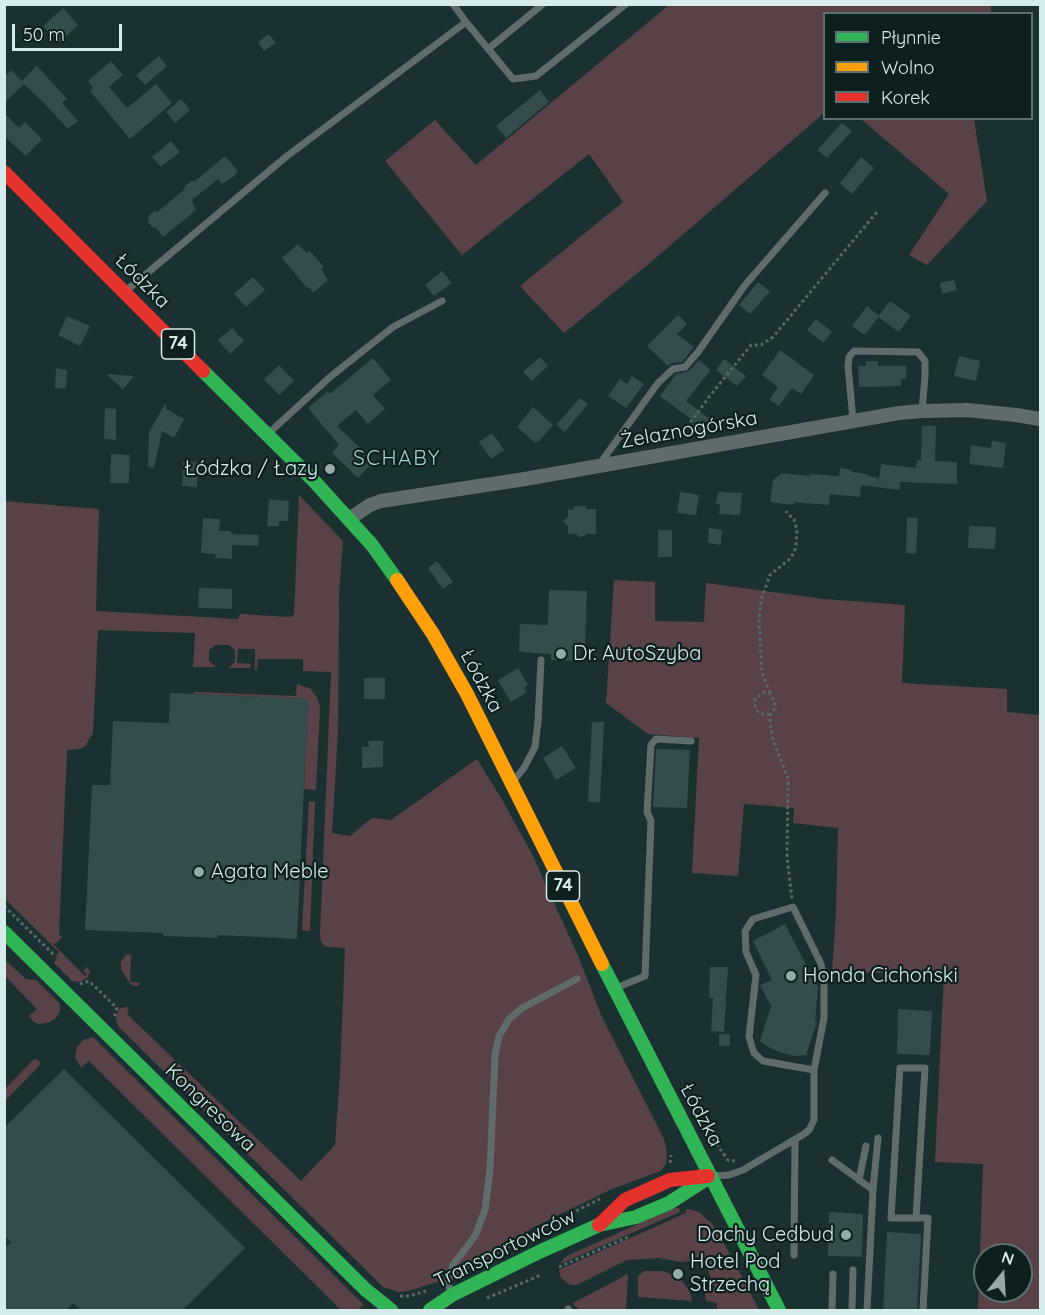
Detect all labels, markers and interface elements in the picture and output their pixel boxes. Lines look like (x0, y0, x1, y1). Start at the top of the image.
scale bar (15, 12, 124, 50)
legend (823, 12, 1033, 120)
text: 50 m (23, 23, 65, 46)
text: Płynnie (881, 26, 941, 49)
text: Wolno (881, 56, 934, 79)
text: Korek (881, 86, 930, 109)
street label: Łódzka (109, 248, 175, 314)
road number: 74 (162, 329, 195, 359)
street label: Żelaznogórska (619, 406, 759, 454)
district label: SCHABY (353, 446, 441, 472)
place label: Łódzka / Łazy (184, 457, 318, 481)
marker: Łódzka / Łazy (323, 462, 337, 476)
place label: Dr. AutoSzyba (573, 642, 701, 666)
street label: Łódzka (454, 645, 508, 717)
marker: Dr. AutoSzyba (554, 647, 568, 661)
place label: Agata Meble (211, 860, 328, 884)
marker: Agata Meble (192, 865, 206, 879)
road number: 74 (546, 871, 580, 901)
place label: Honda Cichoński (803, 964, 958, 988)
marker: Honda Cichoński (784, 969, 798, 983)
street label: Kongresowa (160, 1059, 260, 1157)
street label: Łódzka (674, 1079, 728, 1151)
street label: Transportowców (430, 1204, 580, 1294)
place label: Dachy Cedbud (697, 1223, 834, 1247)
marker: Dachy Cedbud (839, 1228, 853, 1242)
north arrow (973, 1243, 1033, 1303)
text: N (999, 1246, 1017, 1269)
place label: Hotel Pod Strzechą (690, 1250, 780, 1297)
marker: Hotel Pod Strzechą (671, 1267, 685, 1281)

